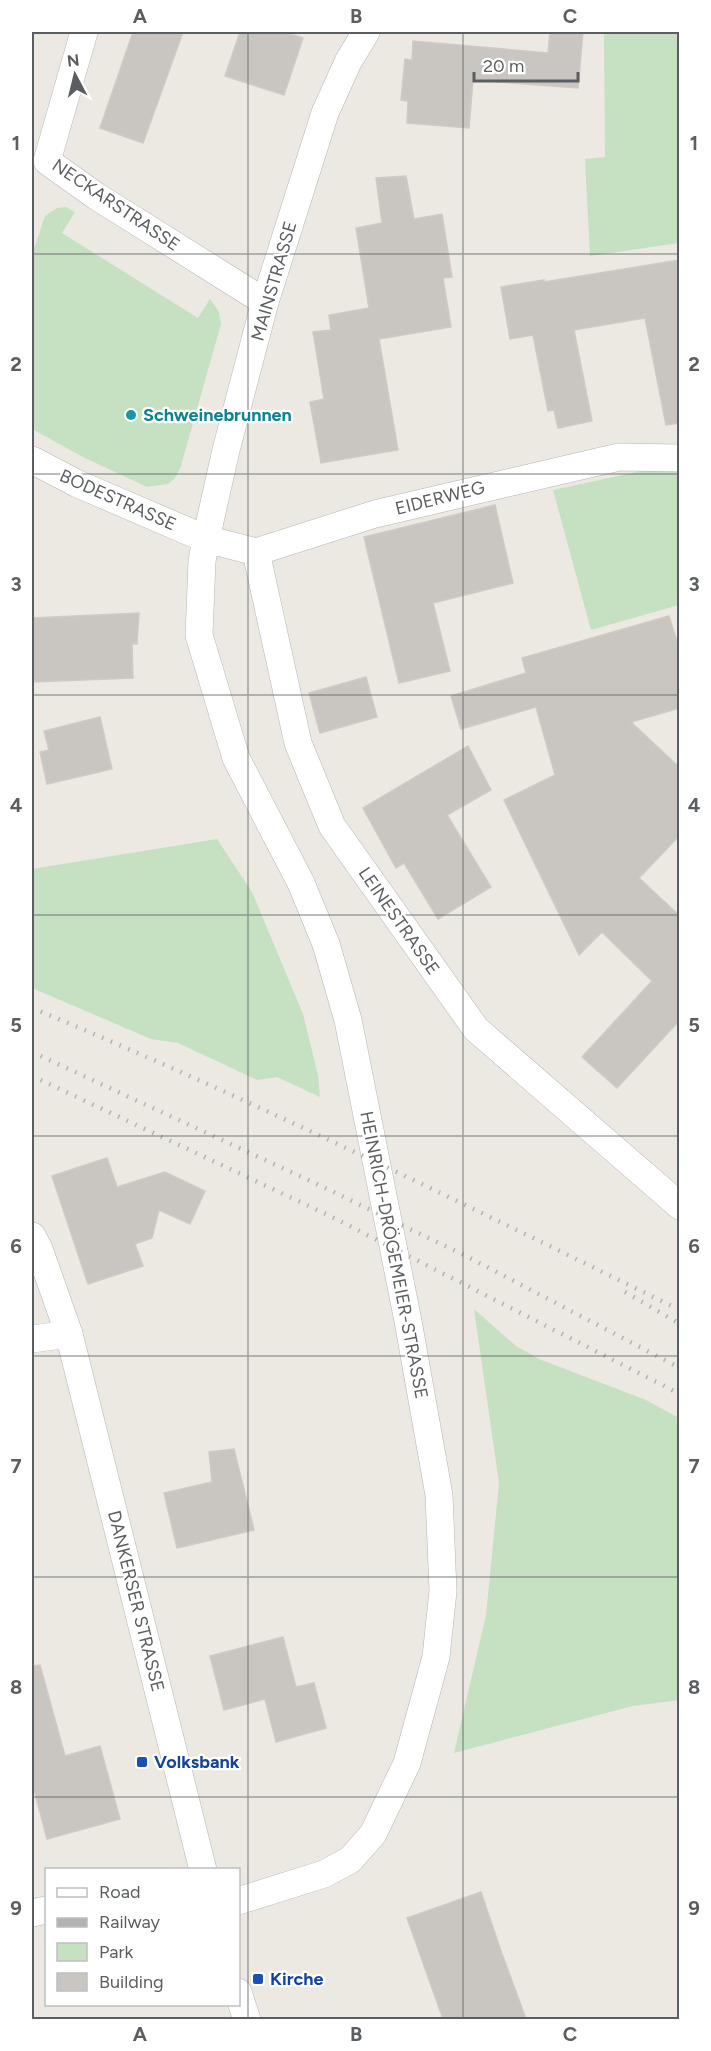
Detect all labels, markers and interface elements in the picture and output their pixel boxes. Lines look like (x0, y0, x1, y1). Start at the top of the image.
text: A (133, 4, 148, 28)
text: B (350, 4, 362, 28)
text: C (563, 4, 577, 28)
north arrow (45, 45, 105, 105)
scale bar (474, 45, 578, 83)
text: N (66, 50, 81, 71)
text: 20 m (483, 55, 524, 77)
text: 1 (12, 131, 20, 155)
text: 1 (690, 131, 698, 155)
street label: NECKARSTRASSE (48, 154, 184, 256)
street label: MAINSTRASSE (246, 219, 302, 343)
text: 2 (10, 352, 22, 376)
text: 2 (688, 352, 700, 376)
place label: Schweinebrunnen (143, 404, 292, 426)
marker: Schweinebrunnen (124, 408, 138, 422)
street label: BODESTRASSE (56, 464, 180, 536)
street label: EIDERWEG (393, 476, 487, 520)
text: 3 (10, 572, 22, 596)
text: 3 (688, 572, 700, 596)
text: 4 (10, 793, 23, 817)
text: 4 (688, 793, 701, 817)
street label: LEINESTRASSE (354, 863, 444, 979)
text: 5 (10, 1013, 22, 1037)
text: 5 (688, 1013, 700, 1037)
street label: HEINRICH-DRÖGEMEIER-STRASSE (355, 1109, 433, 1401)
text: 6 (10, 1234, 22, 1258)
text: 6 (688, 1234, 700, 1258)
text: 7 (10, 1454, 22, 1478)
text: 7 (688, 1454, 700, 1478)
street label: DANKERSER STRASSE (103, 1508, 169, 1694)
text: 8 (10, 1675, 22, 1699)
text: 8 (688, 1675, 700, 1699)
place label: Volksbank (154, 1751, 240, 1773)
marker: Volksbank (135, 1755, 149, 1769)
legend (45, 1868, 240, 2006)
text: Road (99, 1881, 140, 1903)
text: 9 (10, 1896, 22, 1920)
text: 9 (688, 1896, 700, 1920)
text: Railway (99, 1911, 161, 1933)
text: Park (99, 1941, 134, 1963)
place label: Kirche (270, 1968, 324, 1990)
text: Building (99, 1971, 164, 1993)
marker: Kirche (251, 1972, 265, 1986)
text: A (133, 2022, 148, 2046)
text: B (350, 2022, 362, 2046)
text: C (563, 2022, 577, 2046)

